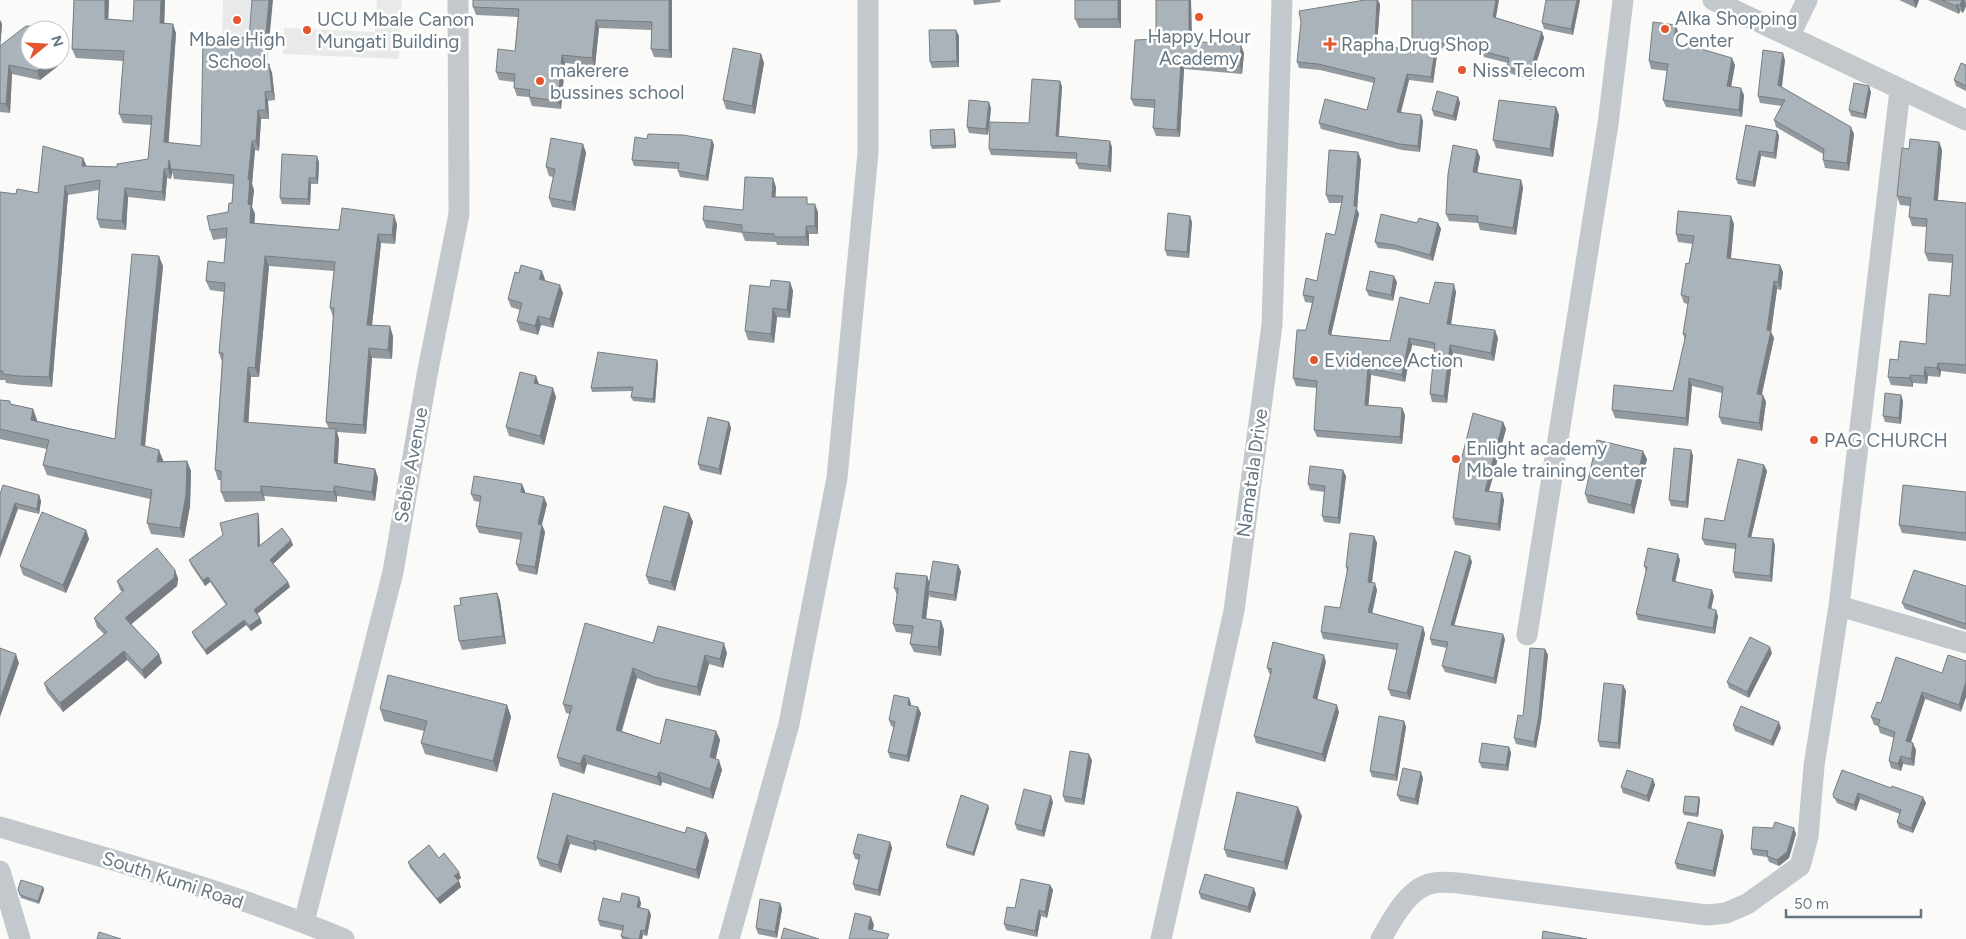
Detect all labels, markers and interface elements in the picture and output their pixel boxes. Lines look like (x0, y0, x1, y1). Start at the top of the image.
place label: Alka Shopping Center (1675, 7, 1797, 52)
place label: UCU Mbale Canon Mungati Building (317, 8, 474, 53)
marker: Happy Hour Academy (1193, 11, 1205, 23)
marker: Mbale High School (231, 14, 243, 26)
north arrow (20, 20, 70, 70)
marker: Alka Shopping Center (1659, 23, 1671, 35)
marker: UCU Mbale Canon Mungati Building (301, 24, 313, 36)
place label: Happy Hour Academy (1147, 25, 1251, 70)
place label: Mbale High School (189, 28, 285, 73)
text: N (47, 33, 67, 49)
place label: Rapha Drug Shop (1341, 33, 1489, 56)
marker: Rapha Drug Shop (1323, 37, 1337, 51)
place label: makerere bussines school (550, 59, 684, 104)
place label: Niss Telecom (1472, 59, 1585, 82)
marker: Niss Telecom (1456, 64, 1468, 76)
marker: makerere bussines school (534, 75, 546, 87)
place label: Evidence Action (1324, 349, 1463, 372)
marker: Evidence Action (1308, 354, 1320, 366)
street label: Sebie Avenue (390, 405, 432, 525)
street label: Namatala Drive (1232, 407, 1272, 539)
place label: PAG CHURCH (1824, 429, 1948, 452)
marker: PAG CHURCH (1808, 434, 1820, 446)
place label: Enlight academy Mbale training center (1466, 437, 1647, 482)
marker: Enlight academy Mbale training center (1450, 453, 1462, 465)
street label: South Kumi Road (100, 846, 246, 914)
scale bar (1786, 886, 1921, 918)
text: 50 m (1794, 895, 1829, 913)

